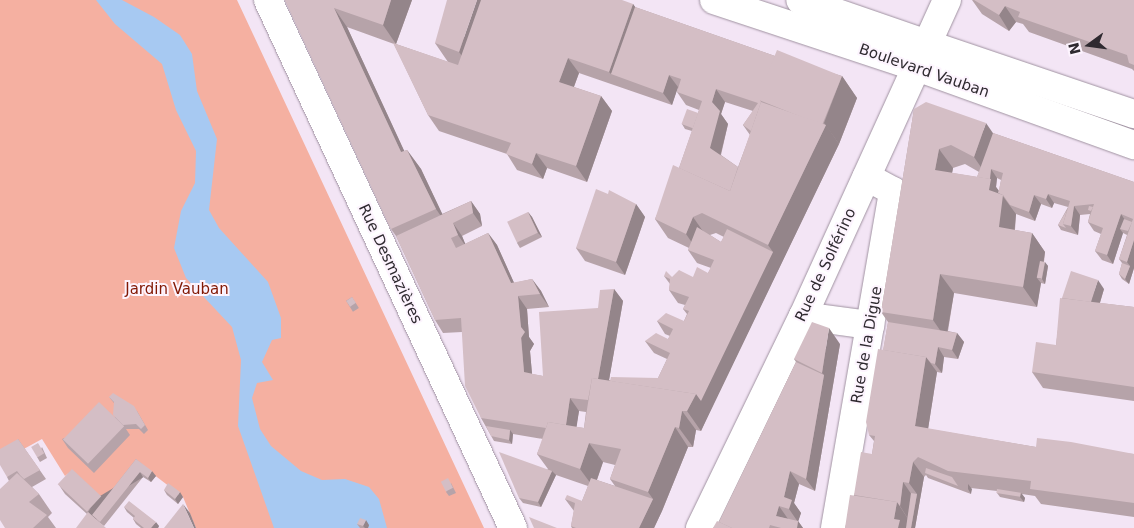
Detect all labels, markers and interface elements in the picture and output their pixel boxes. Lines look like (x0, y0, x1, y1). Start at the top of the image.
north arrow (1064, 20, 1114, 70)
street label: Boulevard Vauban (856, 40, 992, 102)
text: N (1065, 41, 1084, 56)
street label: Rue Desmazières (354, 201, 426, 327)
street label: Rue de Solférino (792, 205, 860, 325)
park label: Jardin Vauban (125, 281, 229, 299)
street label: Rue de la Digue (848, 285, 886, 405)

